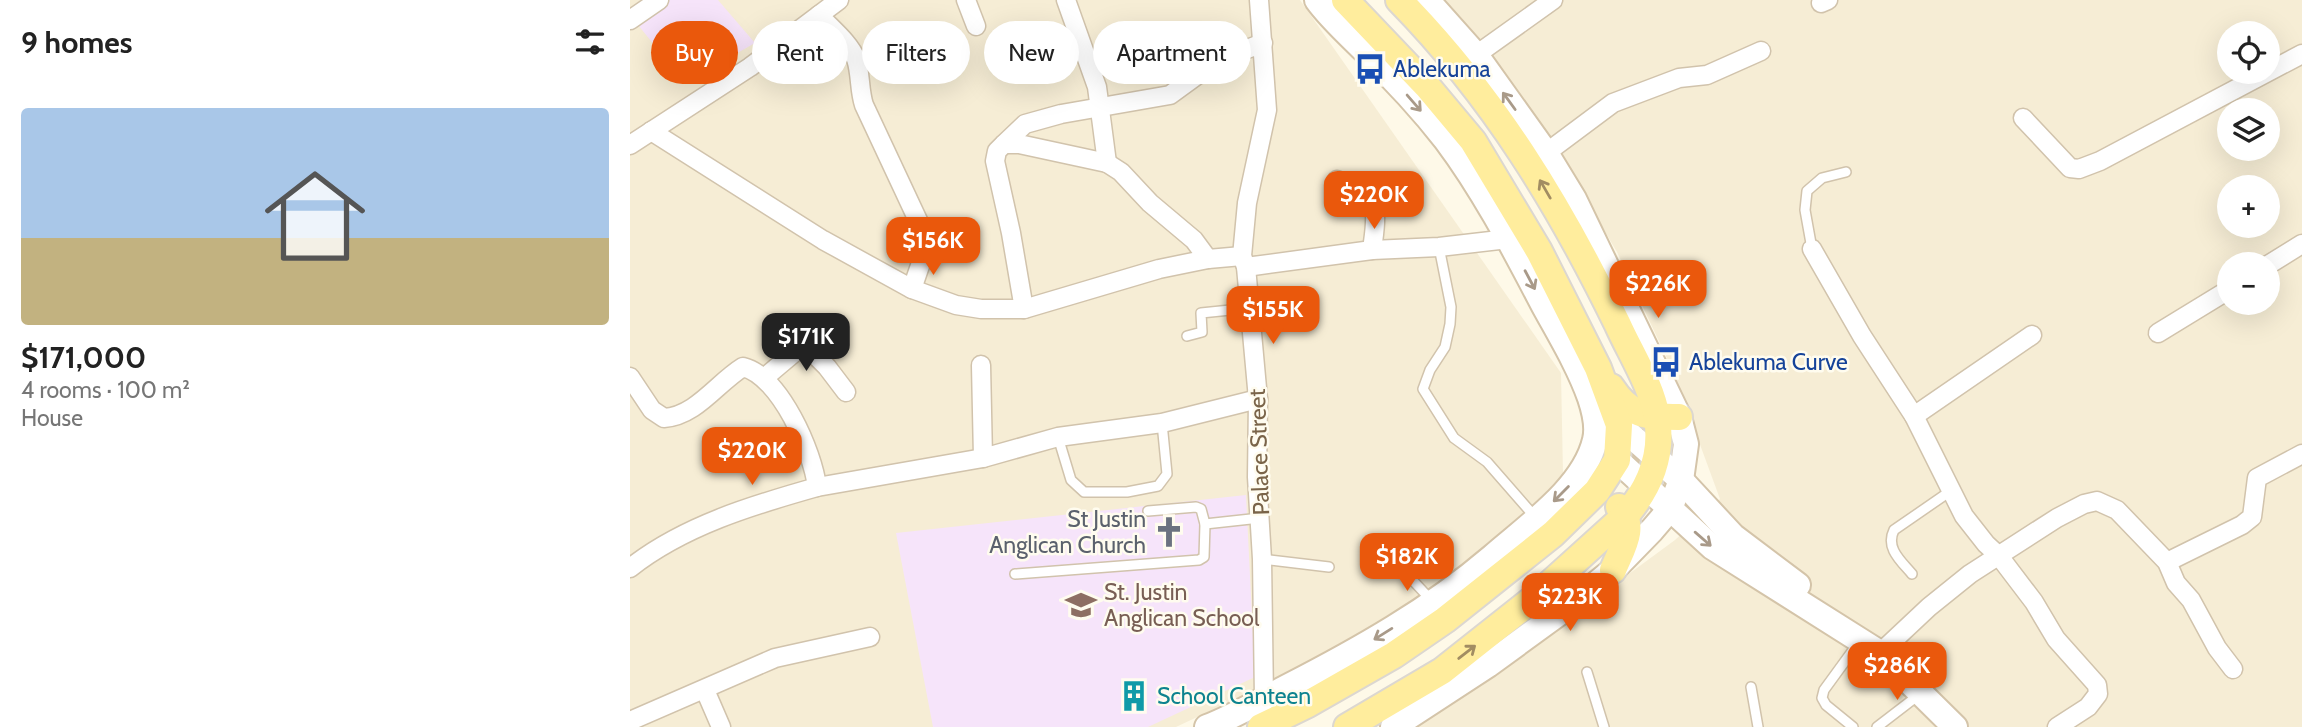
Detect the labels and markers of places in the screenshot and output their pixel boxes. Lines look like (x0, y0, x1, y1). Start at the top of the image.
bus stop icon: Ablekuma (1353, 52, 1387, 86)
place label: Ablekuma (1393, 55, 1491, 83)
pin: $220K (1325, 172, 1423, 231)
pin: $156K (884, 218, 982, 277)
pin: $226K (1609, 260, 1707, 320)
pin: $155K (1224, 286, 1322, 346)
pin: $171K (757, 314, 855, 373)
bus stop icon: Ablekuma Curve (1649, 345, 1683, 379)
place label: Ablekuma Curve (1689, 348, 1848, 376)
pin: $220K (703, 428, 801, 487)
place label: St Justin Anglican Church (989, 505, 1146, 559)
church icon: St Justin Anglican Church (1152, 515, 1186, 549)
pin: $182K (1358, 534, 1456, 593)
pin: $223K (1521, 574, 1619, 633)
place label: St. Justin Anglican School (1104, 578, 1260, 632)
school or university icon: St. Justin Anglican School (1064, 588, 1098, 622)
pin: $286K (1848, 642, 1946, 702)
building icon: School Canteen (1117, 679, 1151, 713)
place label: School Canteen (1157, 682, 1311, 710)

